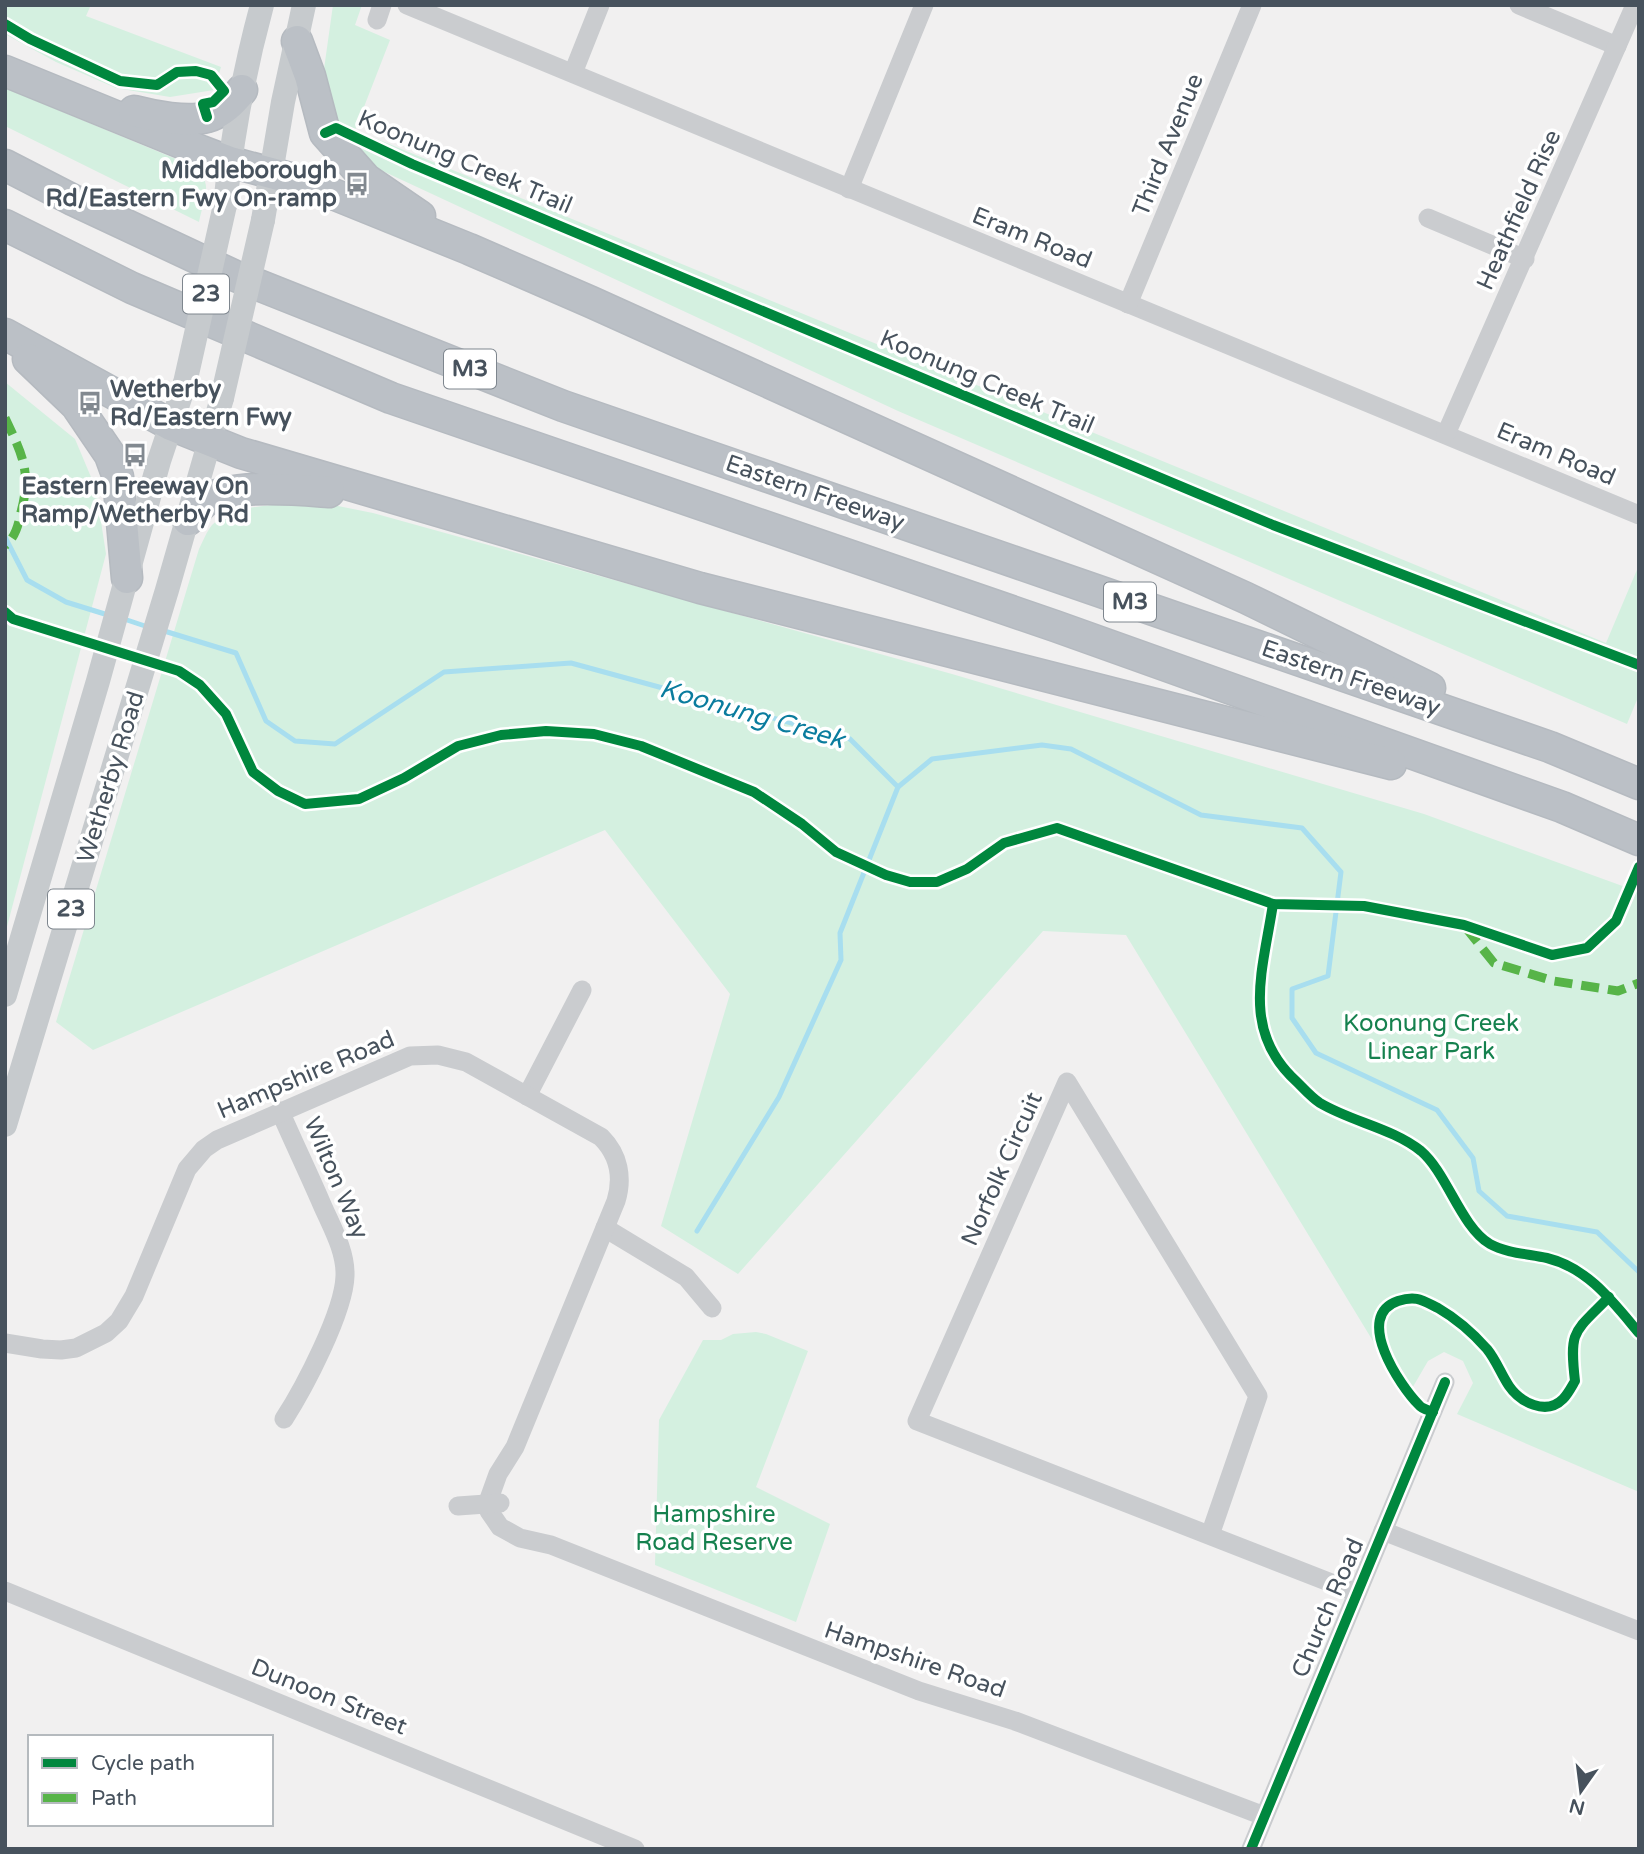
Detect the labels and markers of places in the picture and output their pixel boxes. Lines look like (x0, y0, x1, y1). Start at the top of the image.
place label: Middleborough Rd/Eastern Fwy On-ramp (46, 156, 337, 213)
bus stop icon: Middleborough Rd/Eastern Fwy On-ramp (343, 170, 371, 198)
place label: Wetherby Rd/Eastern Fwy (110, 375, 292, 432)
bus stop icon: Wetherby Rd/Eastern Fwy (76, 389, 104, 417)
bus stop icon: Eastern Freeway On Ramp/Wetherby Rd (121, 441, 149, 469)
place label: Eastern Freeway On Ramp/Wetherby Rd (21, 472, 249, 529)

